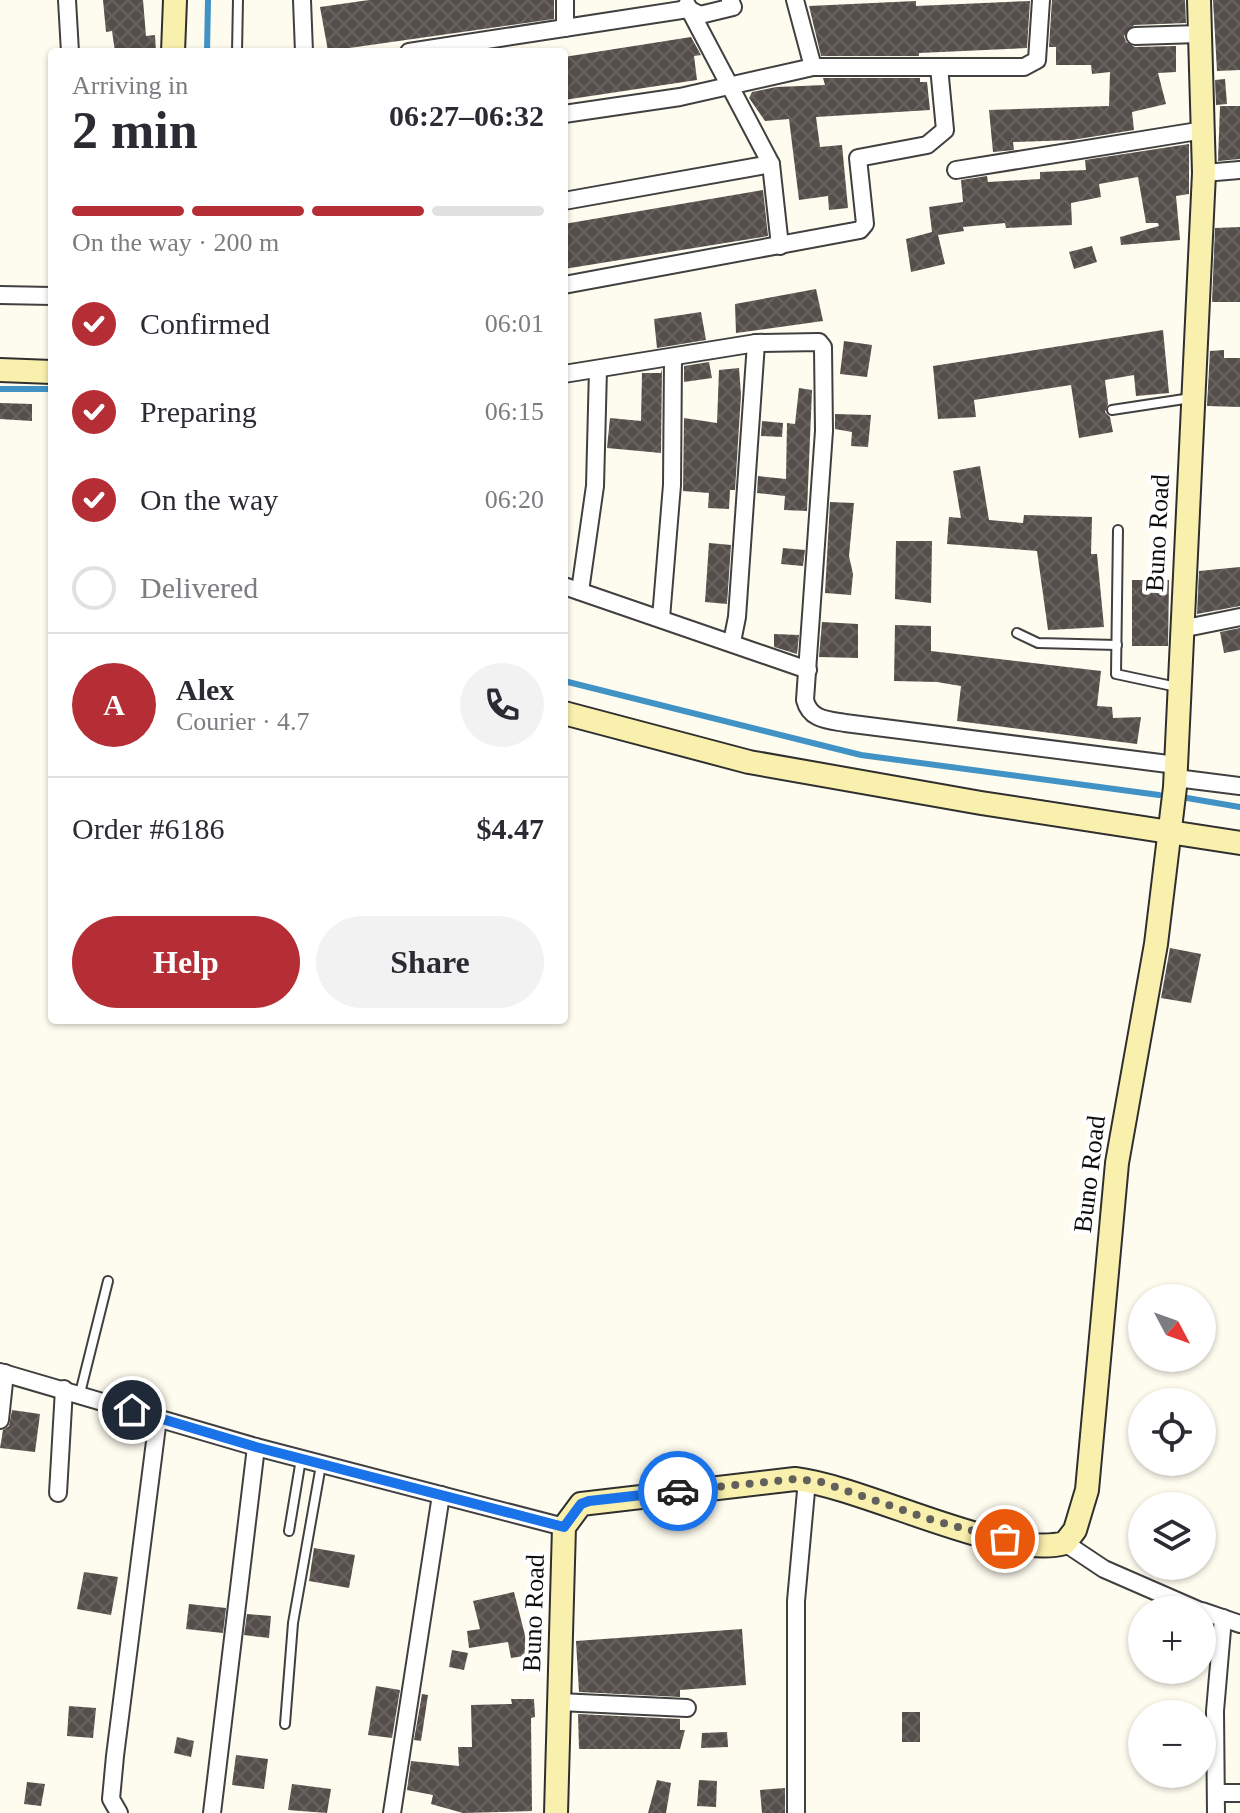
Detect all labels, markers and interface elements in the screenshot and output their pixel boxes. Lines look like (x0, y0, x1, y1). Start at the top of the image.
text: Arriving in (72, 71, 188, 100)
text: 06:27–06:32 (389, 99, 544, 132)
text: 2 min (72, 102, 198, 159)
text: On the way · 200 m (72, 228, 279, 257)
icon: check (72, 302, 116, 346)
text: Confirmed (140, 307, 270, 340)
text: 06:01 (485, 309, 544, 338)
icon: check (72, 390, 116, 434)
text: Preparing (140, 395, 257, 428)
text: 06:15 (485, 397, 544, 426)
street label: Buno Road (1140, 473, 1175, 593)
icon: check (72, 478, 116, 522)
text: On the way (140, 483, 278, 516)
text: 06:20 (485, 485, 544, 514)
text: Delivered (140, 571, 258, 604)
button: phone (460, 663, 544, 747)
text: Alex (176, 673, 234, 706)
text: A (103, 688, 125, 721)
text: Courier · 4.7 (176, 707, 310, 736)
text: Order #6186 (72, 812, 224, 845)
text: $4.47 (477, 812, 544, 845)
button: Help (72, 916, 300, 1008)
button: Share (316, 916, 544, 1008)
street label: Buno Road (1068, 1114, 1111, 1234)
north arrow (1128, 1284, 1216, 1372)
map controls (1128, 1284, 1216, 1788)
pin (98, 1376, 166, 1444)
icon: home (110, 1388, 154, 1432)
button: locate (1128, 1388, 1216, 1476)
courier (638, 1451, 718, 1531)
icon: car (656, 1469, 700, 1513)
button: layers (1128, 1492, 1216, 1580)
pin (971, 1505, 1039, 1573)
icon: bag (983, 1517, 1027, 1561)
street label: Buno Road (517, 1554, 550, 1672)
button: + (1128, 1596, 1216, 1684)
button: − (1128, 1700, 1216, 1788)

